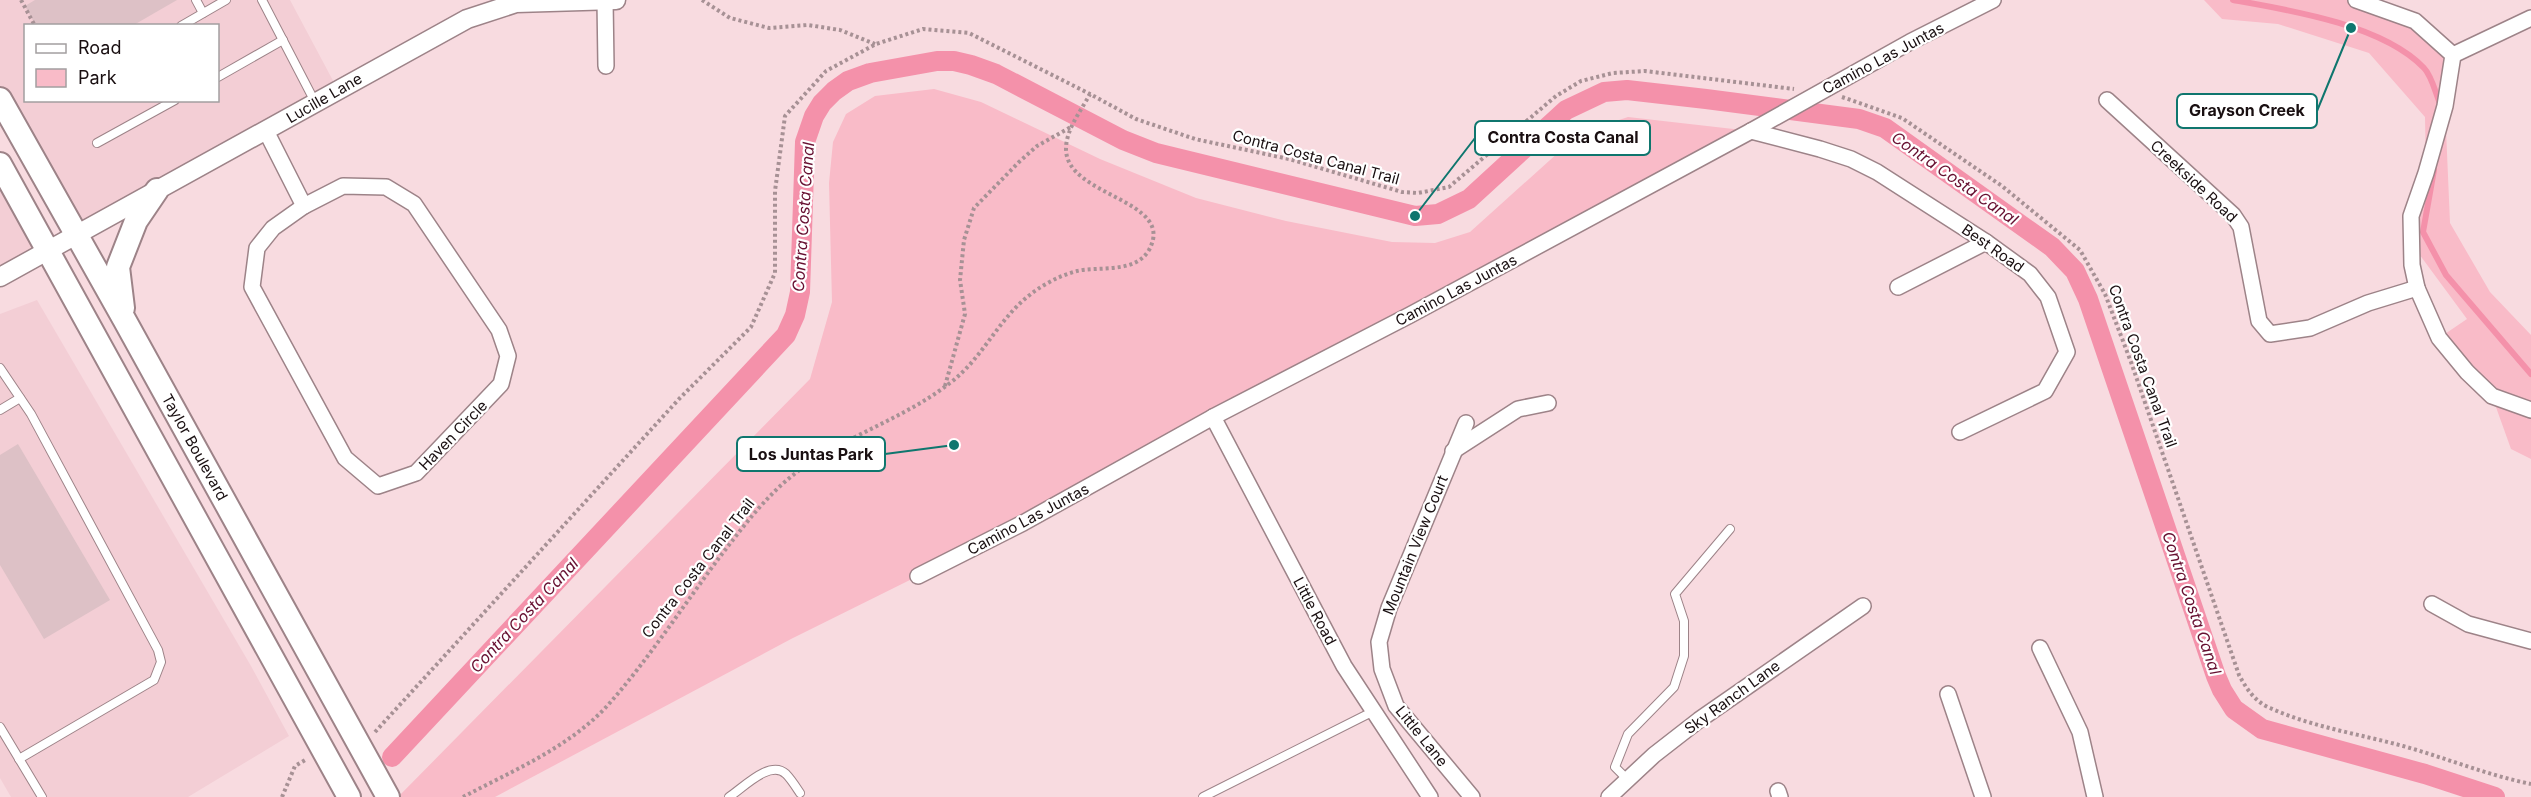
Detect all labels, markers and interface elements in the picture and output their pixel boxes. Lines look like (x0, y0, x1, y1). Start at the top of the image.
street label: Camino Las Juntas (1819, 18, 1947, 98)
legend (24, 24, 219, 102)
text: Road (78, 37, 121, 58)
text: Park (78, 67, 117, 88)
street label: Lucille Lane (283, 69, 365, 127)
callout: Grayson Creek (2177, 94, 2317, 128)
text: Grayson Creek (2189, 100, 2306, 120)
callout: Contra Costa Canal (1475, 121, 1650, 155)
street label: Contra Costa Canal Trail (1230, 126, 1402, 188)
text: Contra Costa Canal (1487, 127, 1639, 147)
water label: Contra Costa Canal (1888, 127, 2022, 229)
street label: Creekside Road (2147, 136, 2241, 226)
water label: Contra Costa Canal (788, 141, 818, 292)
street label: Best Road (1958, 220, 2028, 276)
street label: Camino Las Juntas (1392, 250, 1520, 330)
street label: Contra Costa Canal Trail (2105, 282, 2181, 450)
street label: Taylor Boulevard (158, 390, 232, 504)
street label: Haven Circle (415, 396, 491, 474)
callout: Los Juntas Park (737, 437, 885, 471)
text: Los Juntas Park (749, 444, 874, 464)
street label: Mountain View Court (1378, 472, 1452, 618)
street label: Camino Las Juntas (964, 479, 1092, 559)
street label: Contra Costa Canal Trail (638, 494, 758, 642)
water label: Contra Costa Canal (2158, 529, 2226, 677)
water label: Contra Costa Canal (466, 553, 583, 677)
street label: Little Road (1289, 574, 1341, 648)
street label: Sky Ranch Lane (1680, 656, 1784, 738)
street label: Little Lane (1392, 702, 1452, 770)

